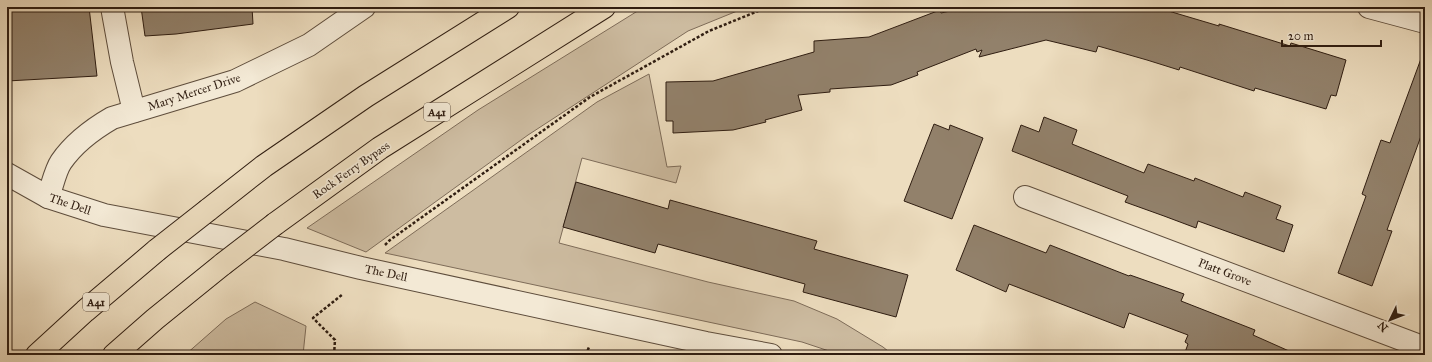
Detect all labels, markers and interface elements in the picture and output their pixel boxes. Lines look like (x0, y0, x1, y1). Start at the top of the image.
scale bar (1282, 22, 1381, 48)
text: 20 m (1288, 29, 1314, 43)
street label: Mary Mercer Drive (146, 70, 242, 114)
road number: A41 (424, 103, 450, 121)
street label: Rock Ferry Bypass (310, 138, 392, 202)
street label: The Dell (47, 190, 94, 218)
street label: Platt Grove (1196, 255, 1254, 289)
street label: The Dell (363, 262, 409, 285)
road number: A41 (83, 293, 109, 311)
north arrow (1370, 300, 1410, 340)
text: N (1375, 318, 1391, 334)

